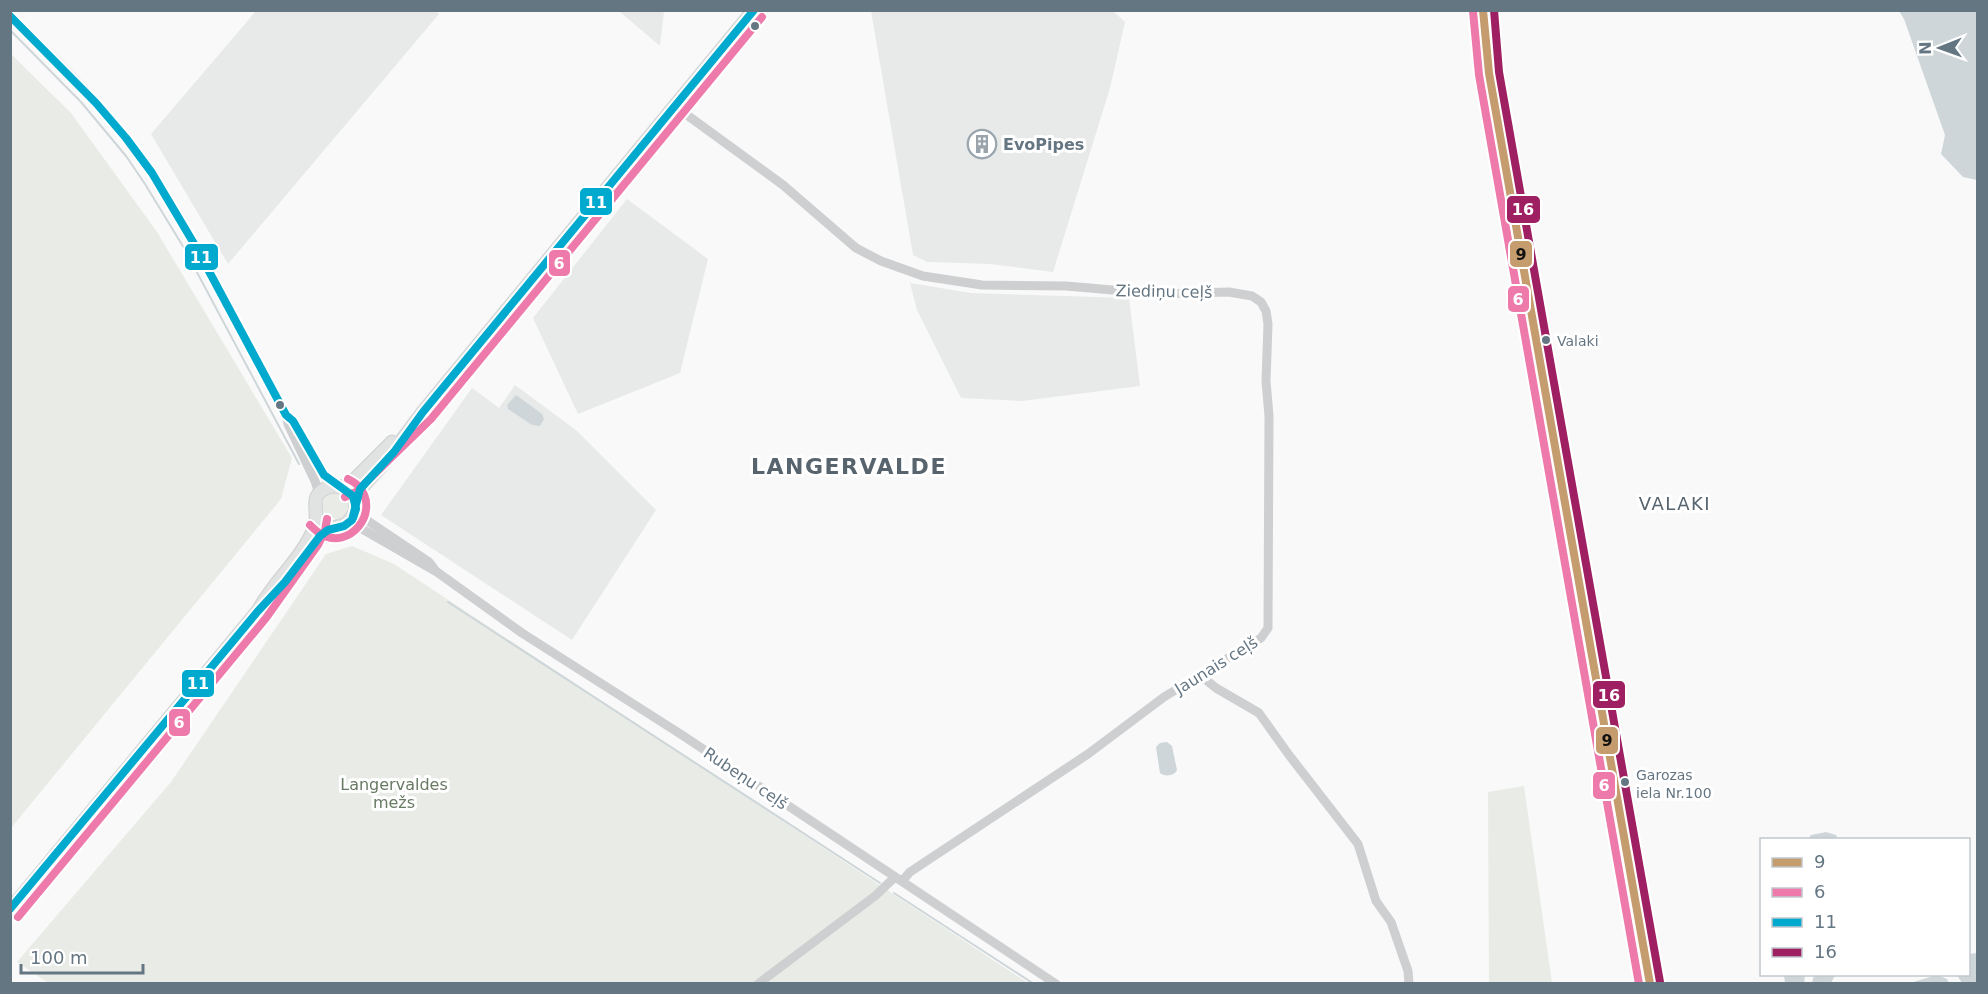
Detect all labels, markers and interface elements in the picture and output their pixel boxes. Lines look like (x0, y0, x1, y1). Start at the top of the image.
north arrow (1910, 18, 1970, 78)
unlabelled marker (749, 20, 761, 32)
text: N (1916, 41, 1935, 55)
building icon: EvoPipes (966, 128, 998, 160)
place label: EvoPipes (1003, 135, 1084, 154)
line badge: 11 (579, 187, 613, 216)
text: 11 (585, 193, 607, 212)
line badge: 16 (1506, 195, 1541, 224)
text: 16 (1512, 200, 1534, 219)
line badge: 9 (1509, 240, 1533, 268)
line badge: 11 (184, 243, 219, 271)
text: 9 (1515, 245, 1527, 264)
text: 11 (190, 248, 212, 267)
line badge: 6 (548, 249, 571, 277)
text: 6 (553, 254, 565, 273)
street label: Ziediņu ceļš (1116, 281, 1212, 302)
line badge: 6 (1507, 285, 1530, 313)
text: 6 (1512, 290, 1524, 309)
place label: Valaki (1557, 333, 1599, 349)
marker: Valaki (1540, 334, 1552, 346)
unlabelled marker (274, 399, 286, 411)
district label: LANGERVALDE (751, 454, 947, 479)
district label: VALAKI (1639, 493, 1711, 514)
street label: Jaunais ceļš (1171, 632, 1261, 699)
line badge: 11 (181, 669, 215, 698)
text: 11 (187, 674, 209, 693)
line badge: 16 (1592, 680, 1626, 709)
text: 16 (1598, 686, 1620, 705)
line badge: 6 (168, 708, 191, 737)
text: 6 (173, 713, 185, 732)
line badge: 9 (1595, 726, 1619, 755)
text: 9 (1601, 731, 1613, 750)
street label: Rubeņu ceļš (700, 743, 791, 814)
place label: Garozas iela Nr.100 (1636, 767, 1712, 801)
line badge: 6 (1592, 771, 1616, 800)
park label: Langervaldes mežs (340, 775, 448, 812)
text: 6 (1598, 776, 1610, 795)
marker: Garozas iela Nr.100 (1619, 776, 1631, 788)
legend (1760, 838, 1970, 976)
text: 9 (1814, 851, 1825, 872)
text: 6 (1814, 881, 1825, 902)
text: 11 (1814, 911, 1837, 932)
scale bar (21, 937, 142, 975)
text: 16 (1814, 941, 1837, 962)
text: 100 m (30, 947, 88, 968)

